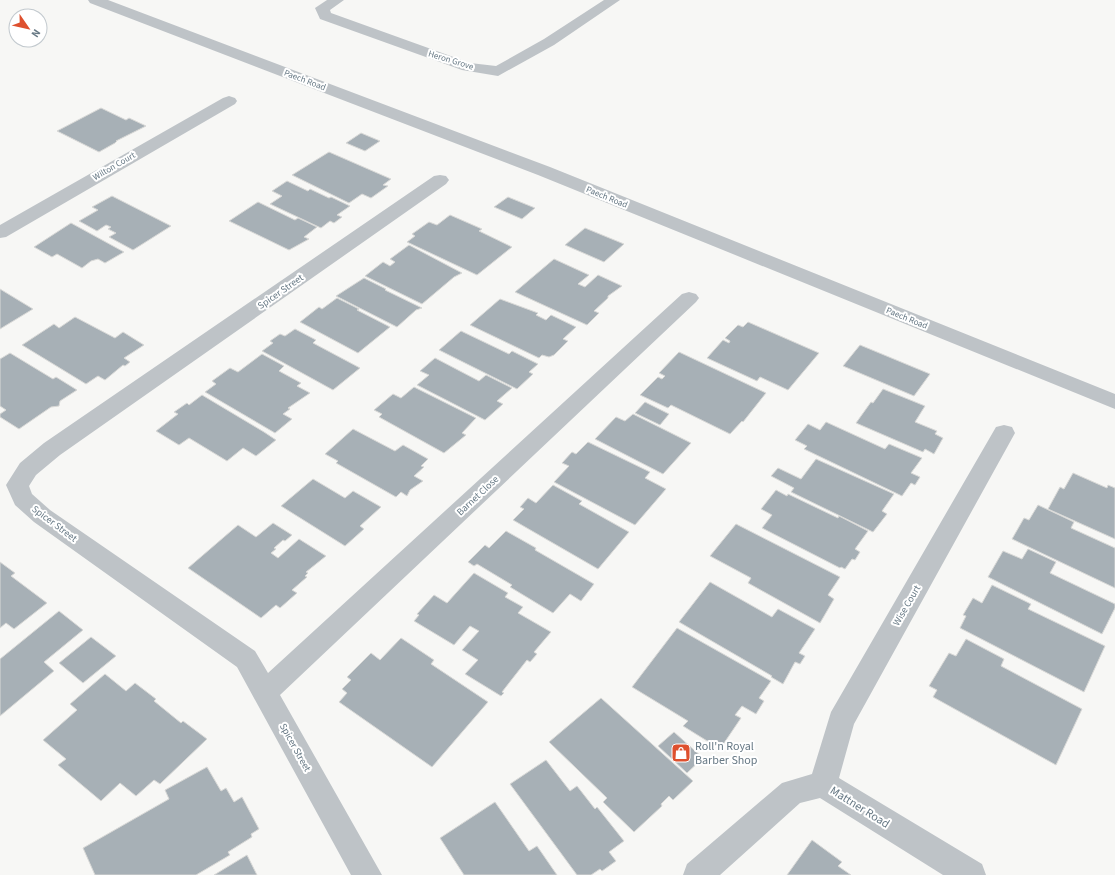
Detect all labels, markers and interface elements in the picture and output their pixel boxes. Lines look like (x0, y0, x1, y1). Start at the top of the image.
north arrow (8, 8, 48, 48)
text: N (28, 26, 44, 41)
street label: Heron Grove (426, 47, 476, 74)
street label: Paech Road (282, 67, 328, 94)
street label: Wilton Court (91, 149, 138, 184)
street label: Paech Road (584, 183, 630, 212)
street label: Spicer Street (255, 270, 307, 313)
street label: Paech Road (884, 304, 930, 333)
street label: Barnet Close (454, 473, 502, 519)
street label: Spicer Street (29, 502, 80, 546)
street label: Wise Court (890, 582, 924, 628)
street label: Spicer Street (276, 721, 314, 775)
place label: Roll'n Royal Barber Shop (695, 738, 758, 769)
shop icon: Roll'n Royal Barber Shop (670, 742, 692, 764)
street label: Mattner Road (827, 782, 893, 832)

